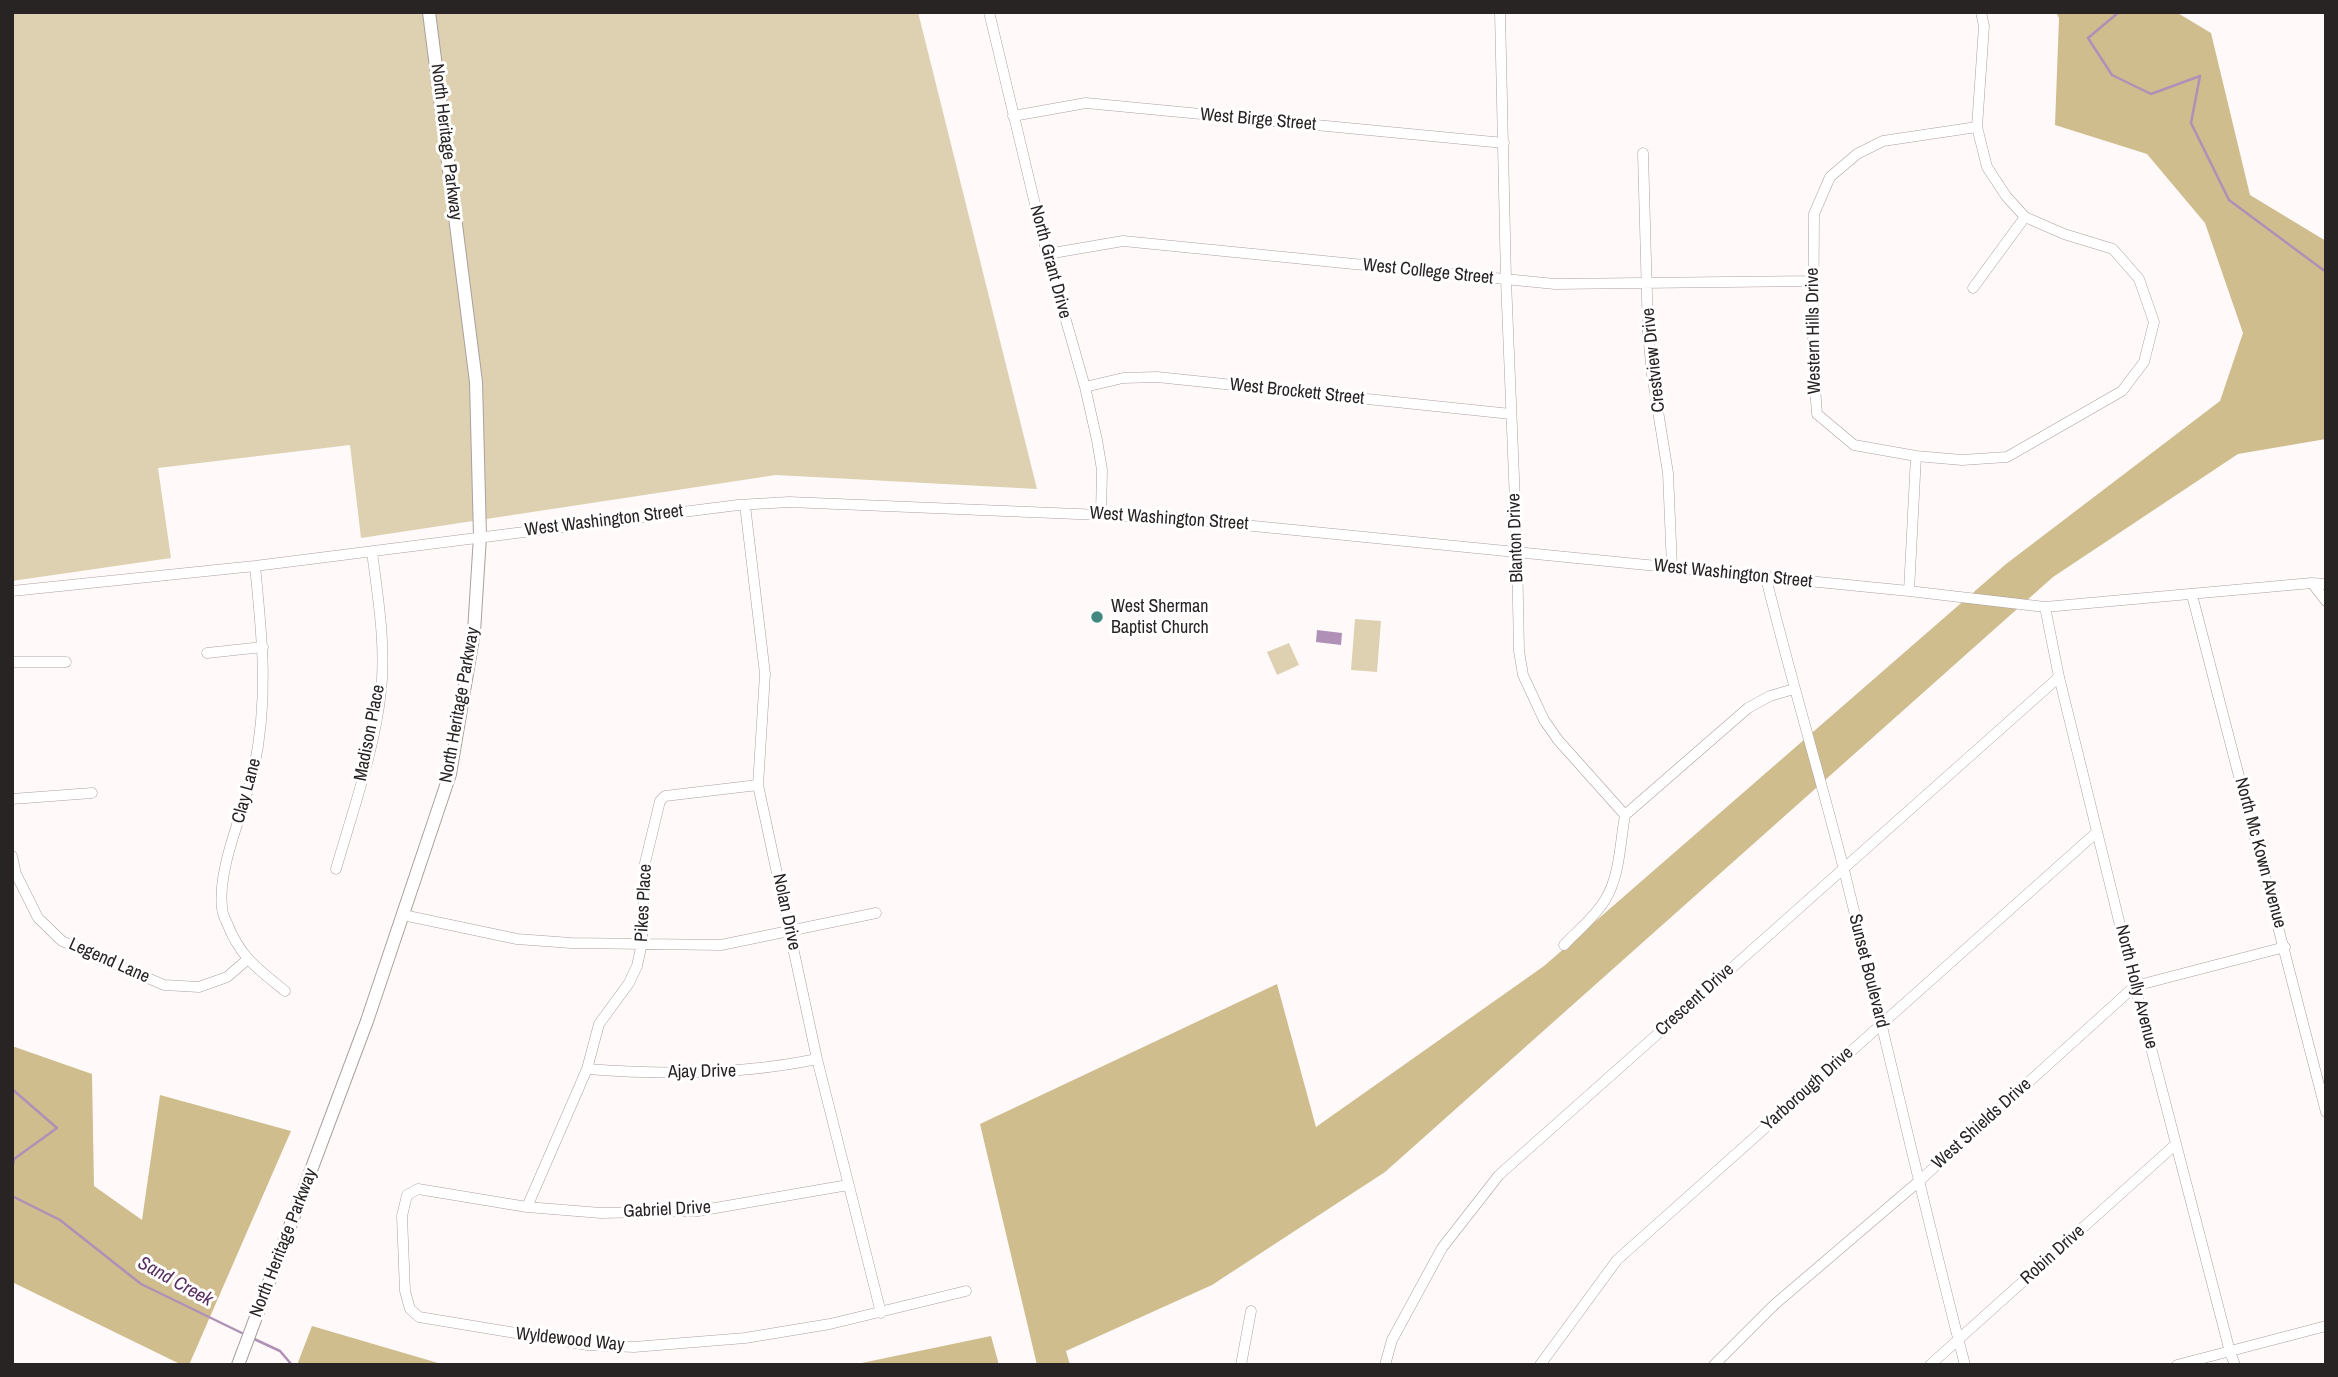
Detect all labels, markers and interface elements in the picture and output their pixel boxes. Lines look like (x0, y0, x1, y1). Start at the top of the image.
street label: North Heritage Parkway (426, 63, 466, 221)
street label: West Birge Street (1199, 104, 1317, 136)
street label: North Grant Drive (1024, 203, 1076, 321)
street label: West College Street (1362, 254, 1494, 290)
street label: Western Hills Drive (1802, 267, 1826, 395)
street label: Crestview Drive (1638, 307, 1670, 413)
street label: West Brockett Street (1229, 374, 1365, 410)
street label: Blanton Drive (1504, 493, 1528, 583)
street label: West Washington Street (524, 501, 684, 541)
street label: West Washington Street (1089, 503, 1249, 535)
street label: West Washington Street (1653, 555, 1813, 593)
place label: West Sherman Baptist Church (1111, 596, 1209, 638)
marker: West Sherman Baptist Church (1089, 609, 1105, 625)
street label: North Heritage Parkway (436, 626, 484, 784)
street label: Madison Place (350, 683, 390, 783)
street label: Clay Lane (228, 756, 266, 826)
street label: North Mc Kown Avenue (2230, 775, 2290, 931)
street label: Pikes Place (631, 864, 657, 942)
street label: Nolan Drive (767, 872, 805, 952)
street label: Sunset Boulevard (1843, 912, 1893, 1030)
street label: North Holly Avenue (2110, 923, 2162, 1051)
street label: Legend Lane (65, 934, 153, 988)
street label: Crescent Drive (1651, 959, 1739, 1041)
street label: Yarborough Drive (1758, 1042, 1858, 1136)
street label: Ajay Drive (668, 1061, 736, 1083)
street label: West Shields Drive (1928, 1074, 2036, 1174)
street label: North Heritage Parkway (246, 1166, 322, 1320)
street label: Gabriel Drive (623, 1197, 711, 1223)
street label: Robin Drive (2017, 1221, 2089, 1289)
water label: Sand Creek (133, 1252, 217, 1312)
street label: Wyldewood Way (515, 1324, 625, 1356)

